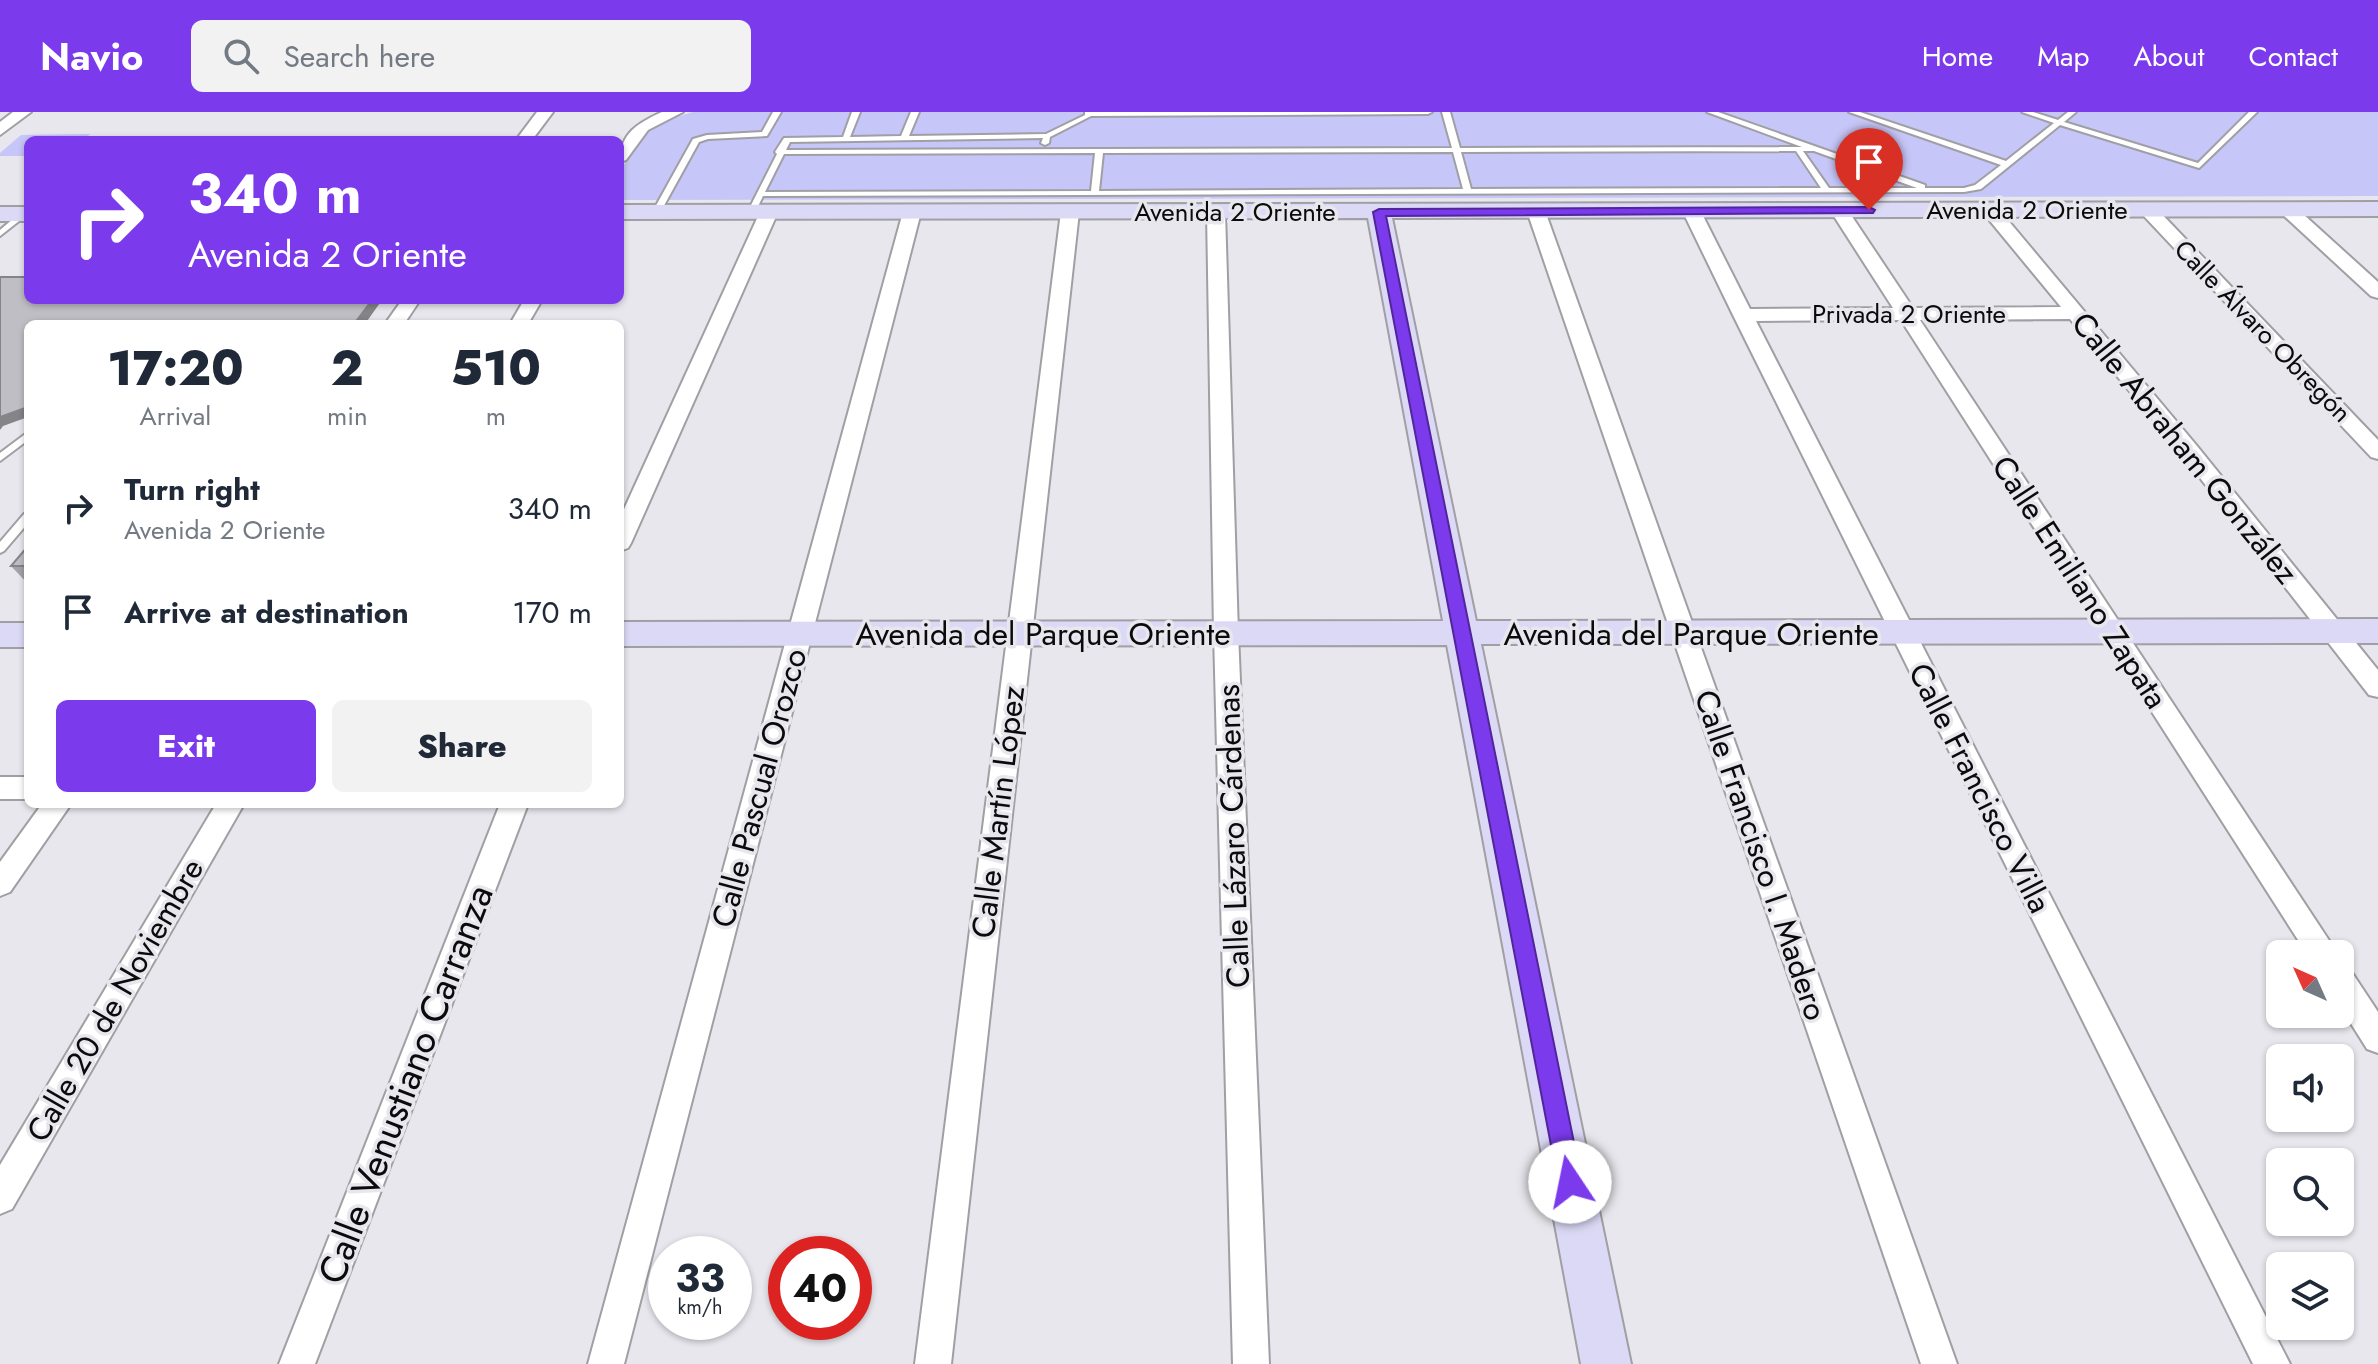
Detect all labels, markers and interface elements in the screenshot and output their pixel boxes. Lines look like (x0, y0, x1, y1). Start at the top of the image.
search box (191, 20, 751, 92)
text: Navio (40, 29, 143, 84)
icon: search (219, 34, 263, 78)
text: Search here (283, 35, 435, 78)
text: Home (1922, 36, 1993, 77)
text: Map (2037, 36, 2089, 77)
text: About (2133, 36, 2205, 77)
text: Contact (2249, 36, 2338, 77)
pin (1835, 128, 1903, 210)
icon: arrive (1847, 140, 1891, 184)
text: 340 m (188, 153, 362, 234)
icon: right (56, 168, 160, 272)
street label: Avenida 2 Oriente (1926, 191, 2128, 229)
street label: Avenida 2 Oriente (1134, 193, 1336, 231)
text: Avenida 2 Oriente (188, 228, 467, 280)
street label: Calle Álvaro Obregón (2166, 231, 2360, 431)
street label: Privada 2 Oriente (1812, 295, 2006, 333)
street label: Calle Abraham González (2061, 302, 2309, 594)
text: 17:20 (107, 334, 244, 403)
text: 2 (331, 334, 364, 403)
text: 510 (451, 334, 541, 403)
text: Arrival (140, 397, 211, 435)
text: min (327, 397, 368, 435)
text: m (486, 397, 506, 435)
street label: Calle Emiliano Zapata (1981, 446, 2179, 718)
text: Turn right (124, 468, 260, 511)
icon: right (56, 486, 100, 530)
text: 340 m (508, 487, 592, 530)
text: Avenida 2 Oriente (124, 511, 325, 549)
icon: arrive (56, 590, 100, 634)
text: Arrive at destination (124, 591, 409, 634)
text: 170 m (512, 591, 592, 634)
street label: Avenida del Parque Oriente (855, 611, 1231, 657)
street label: Avenida del Parque Oriente (1503, 611, 1879, 657)
street label: Calle Pascual Orozco (700, 643, 818, 933)
street label: Calle Francisco Villa (1897, 655, 2063, 921)
street label: Calle Martín López (960, 683, 1036, 941)
street label: Calle Lázaro Cárdenas (1205, 683, 1261, 989)
street label: Calle Francisco I. Madero (1683, 684, 1839, 1026)
button: Exit (56, 700, 316, 792)
button: Share (332, 700, 592, 792)
street label: Calle 20 de Noviembre (15, 850, 215, 1150)
street label: Calle Venustiano Carranza (303, 877, 507, 1291)
north arrow (2266, 940, 2354, 1028)
map controls (2266, 940, 2354, 1340)
button: sound (2266, 1044, 2354, 1132)
position arrow (1528, 1140, 1612, 1224)
button: search (2266, 1148, 2354, 1236)
speed limit sign: 40 (768, 1236, 872, 1340)
text: 33 (675, 1249, 725, 1307)
button: layers (2266, 1252, 2354, 1340)
text: km/h (677, 1293, 723, 1322)

